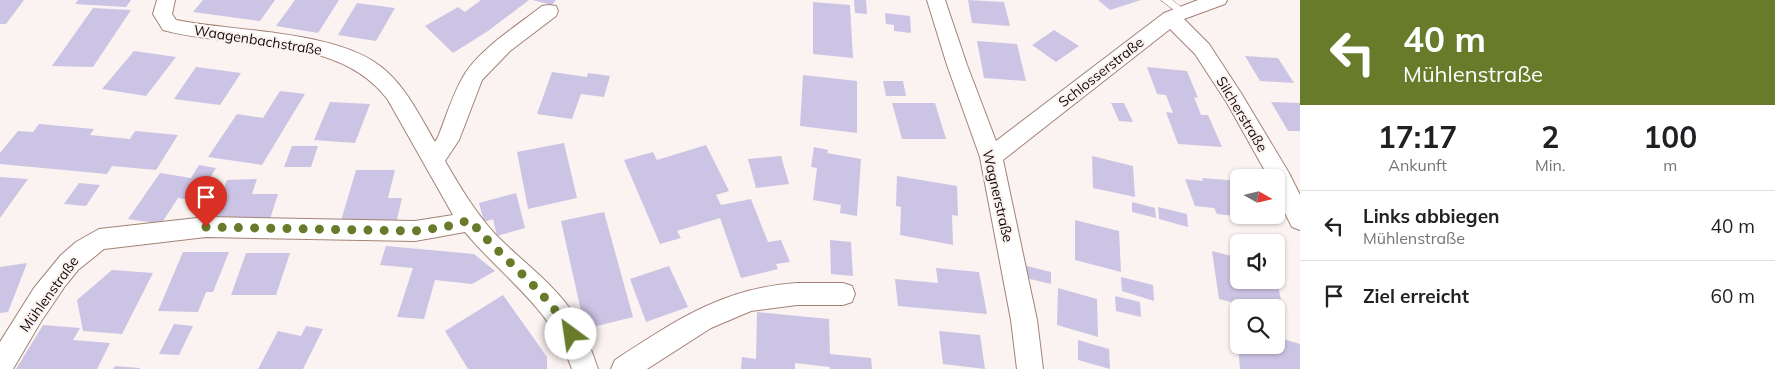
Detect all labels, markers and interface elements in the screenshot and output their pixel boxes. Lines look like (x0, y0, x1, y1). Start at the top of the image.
text: 40 m (1403, 17, 1486, 61)
icon: left (1320, 20, 1385, 85)
street label: Waagenbachstraße (193, 21, 323, 59)
street label: Schlosserstraße (1055, 33, 1147, 111)
text: Mühlenstraße (1403, 60, 1543, 88)
street label: Silcherstraße (1212, 73, 1272, 155)
text: 17:17 (1378, 118, 1457, 156)
text: 2 (1541, 118, 1559, 156)
text: 100 (1643, 118, 1697, 156)
street label: Wagnerstraße (979, 148, 1017, 244)
text: Ankunft (1388, 155, 1447, 175)
text: Min. (1535, 155, 1565, 175)
text: m (1663, 155, 1677, 175)
north arrow (1230, 169, 1285, 224)
map controls (1230, 169, 1285, 354)
pin (185, 176, 227, 227)
icon: arrive (192, 183, 220, 211)
text: Links abbiegen (1363, 204, 1500, 228)
icon: left (1320, 212, 1348, 240)
text: 40 m (1711, 214, 1755, 238)
text: Mühlenstraße (1363, 228, 1465, 248)
button: sound (1230, 234, 1285, 289)
street label: Mühlenstraße (16, 253, 82, 335)
icon: arrive (1320, 282, 1348, 310)
text: Ziel erreicht (1363, 284, 1469, 308)
text: 60 m (1711, 284, 1755, 308)
button: search (1230, 299, 1285, 354)
position arrow (544, 307, 596, 359)

